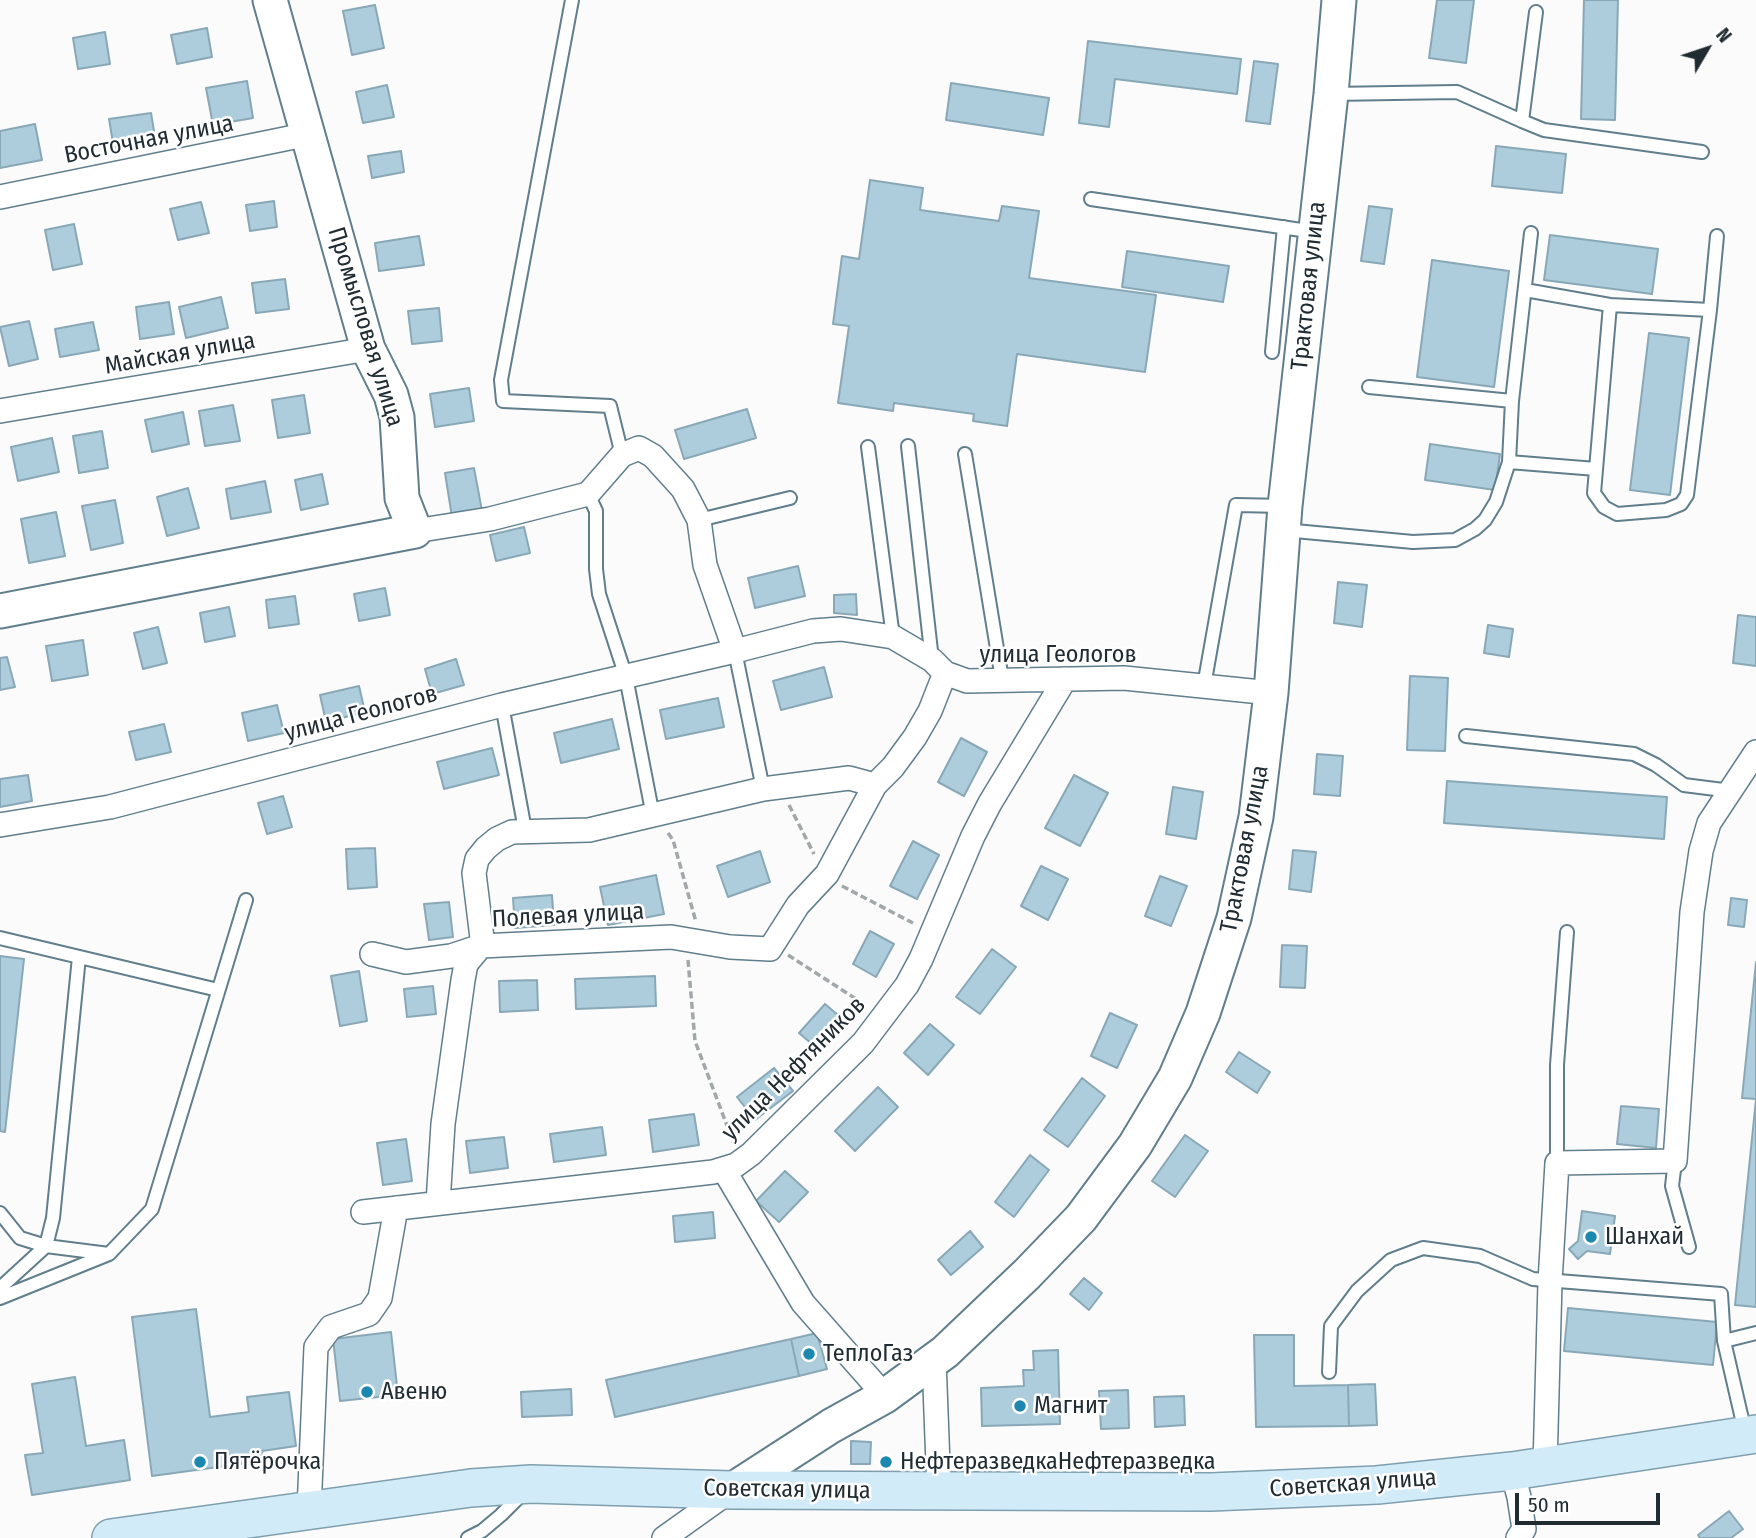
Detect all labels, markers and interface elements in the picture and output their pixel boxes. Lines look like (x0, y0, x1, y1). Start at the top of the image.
north arrow (1672, 14, 1742, 84)
text: N (1711, 24, 1736, 47)
street label: Восточная улица (62, 109, 236, 171)
street label: Трактовая улица (1286, 200, 1332, 372)
street label: Промысловая улица (321, 224, 409, 430)
street label: Майская улица (103, 327, 257, 381)
street label: улица Геологов (980, 641, 1136, 669)
street label: улица Геологов (281, 680, 441, 748)
street label: Трактовая улица (1215, 763, 1275, 935)
street label: Полевая улица (491, 898, 645, 934)
street label: улица Нефтяников (716, 991, 872, 1147)
place label: Шанхай (1605, 1223, 1684, 1251)
marker: Шанхай (1583, 1229, 1599, 1245)
place label: ТеплоГаз (823, 1340, 913, 1368)
marker: ТеплоГаз (801, 1346, 817, 1362)
place label: Авеню (381, 1378, 447, 1406)
marker: Авеню (359, 1384, 375, 1400)
place label: Магнит (1034, 1392, 1108, 1420)
marker: Магнит (1012, 1398, 1028, 1414)
place label: Пятёрочка (214, 1448, 321, 1476)
place label: НефтеразведкаНефтеразведка (900, 1448, 1216, 1476)
marker: Пятёрочка (192, 1454, 208, 1470)
marker: НефтеразведкаНефтеразведка (878, 1454, 894, 1470)
street label: Советская улица (1269, 1464, 1437, 1504)
street label: Советская улица (703, 1474, 871, 1506)
scale bar (1518, 1478, 1663, 1522)
text: 50 m (1528, 1492, 1570, 1518)

